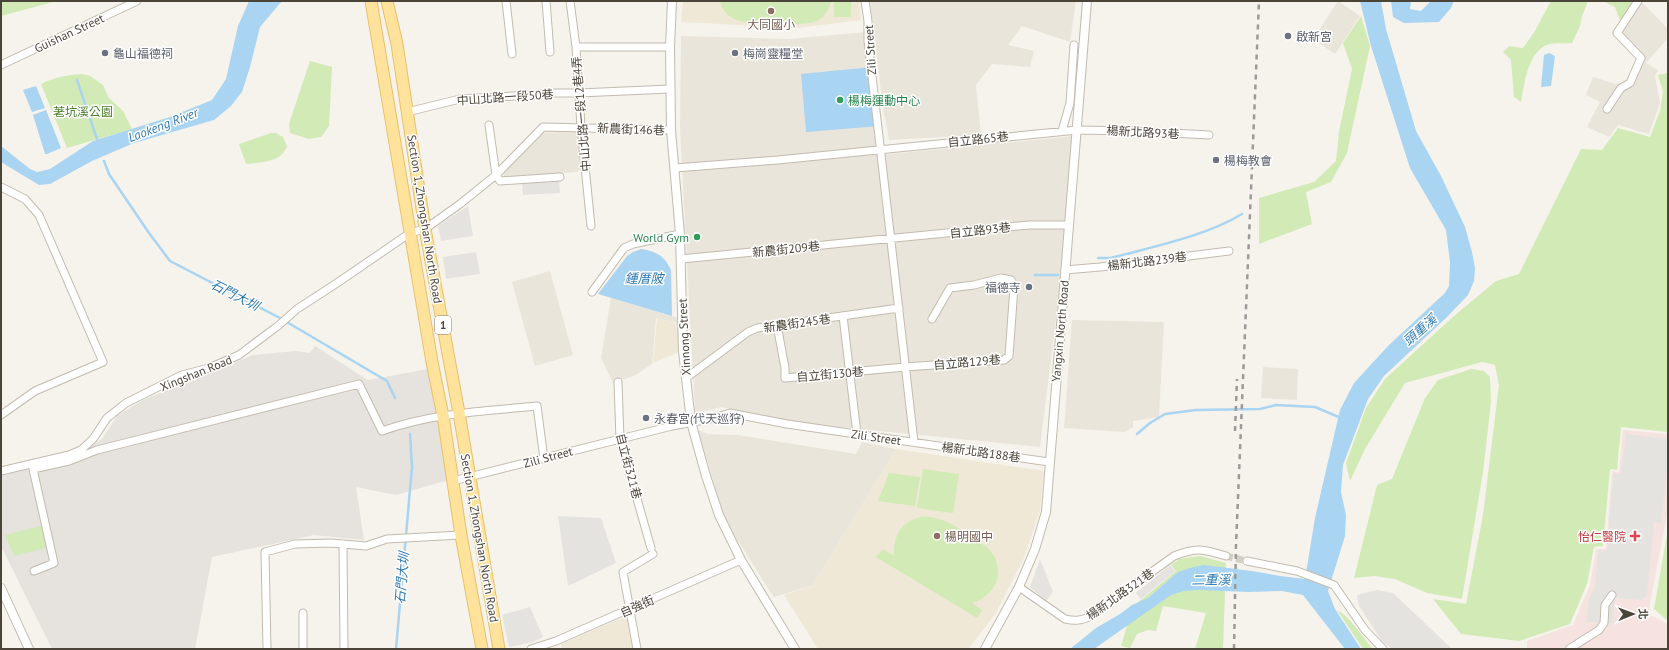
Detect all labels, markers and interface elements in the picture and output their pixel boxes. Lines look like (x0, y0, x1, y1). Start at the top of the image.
marker: 大同國小 (766, 6, 776, 16)
street label: Guishan Street (32, 10, 106, 56)
place label: 大同國小 (747, 17, 795, 32)
street label: Zili Street (861, 24, 879, 76)
place label: 啟新宮 (1296, 29, 1332, 44)
marker: 啟新宮 (1283, 31, 1293, 41)
place label: 龜山福德祠 (113, 46, 173, 61)
place label: 梅崗靈糧堂 (743, 46, 803, 61)
marker: 龜山福德祠 (100, 48, 110, 58)
marker: 梅崗靈糧堂 (730, 48, 740, 58)
street label: 中山北路一段12巷4弄 (568, 56, 594, 172)
street label: 中山北路一段50巷 (456, 86, 554, 108)
place label: 楊梅運動中心 (848, 93, 920, 108)
marker: 楊梅運動中心 (835, 95, 845, 105)
park label: 荖坑溪公園 (53, 104, 113, 119)
water label: Laokeng River (126, 104, 201, 146)
street label: 新農街146巷 (597, 120, 665, 138)
street label: 楊新北路93巷 (1106, 123, 1180, 141)
street label: 自立路65巷 (947, 128, 1009, 150)
street label: Section 1, Zhongshan North Road (404, 134, 446, 304)
place label: 楊梅教會 (1224, 153, 1272, 168)
marker: 楊梅教會 (1211, 155, 1221, 165)
street label: 自立路93巷 (949, 219, 1011, 241)
place label: World Gym (633, 230, 689, 245)
marker: World Gym (692, 232, 702, 242)
street label: 新農街209巷 (752, 238, 820, 260)
street label: 楊新北路239巷 (1107, 249, 1187, 273)
water label: 鍾厝陂 (624, 270, 665, 287)
water label: 石門大圳 (208, 276, 264, 315)
street label: Yangxin North Road (1048, 279, 1072, 383)
place label: 福德寺 (985, 280, 1021, 295)
marker: 福德寺 (1024, 282, 1034, 292)
street label: Xinnong Street (674, 298, 694, 376)
water label: 頭重溪 (1400, 309, 1442, 349)
street label: 新農街245巷 (762, 311, 832, 335)
road number: 1 (435, 316, 451, 334)
street label: Xingshan Road (158, 352, 234, 394)
street label: 自立路129巷 (933, 352, 1001, 372)
street label: 自立街130巷 (796, 364, 864, 384)
place label: 永春宮(代天巡狩) (654, 411, 745, 426)
marker: 永春宮(代天巡狩) (641, 413, 651, 423)
street label: Zili Street (850, 426, 902, 448)
street label: 自立街321巷 (613, 431, 645, 501)
street label: 楊新北路188巷 (941, 439, 1021, 465)
street label: Zili Street (522, 443, 574, 471)
street label: Section 1, Zhongshan North Road (458, 453, 502, 623)
place label: 楊明國中 (945, 529, 993, 544)
place label: 怡仁醫院 (1578, 529, 1626, 544)
marker: 怡仁醫院 (1629, 530, 1641, 542)
marker: 楊明國中 (932, 531, 942, 541)
water label: 石門大圳 (391, 549, 413, 605)
street label: 楊新北路321巷 (1083, 565, 1157, 623)
water label: 二重溪 (1191, 571, 1233, 589)
street label: 自強街 (617, 592, 657, 620)
north arrow (1613, 594, 1653, 634)
text: 北 (1636, 608, 1650, 619)

